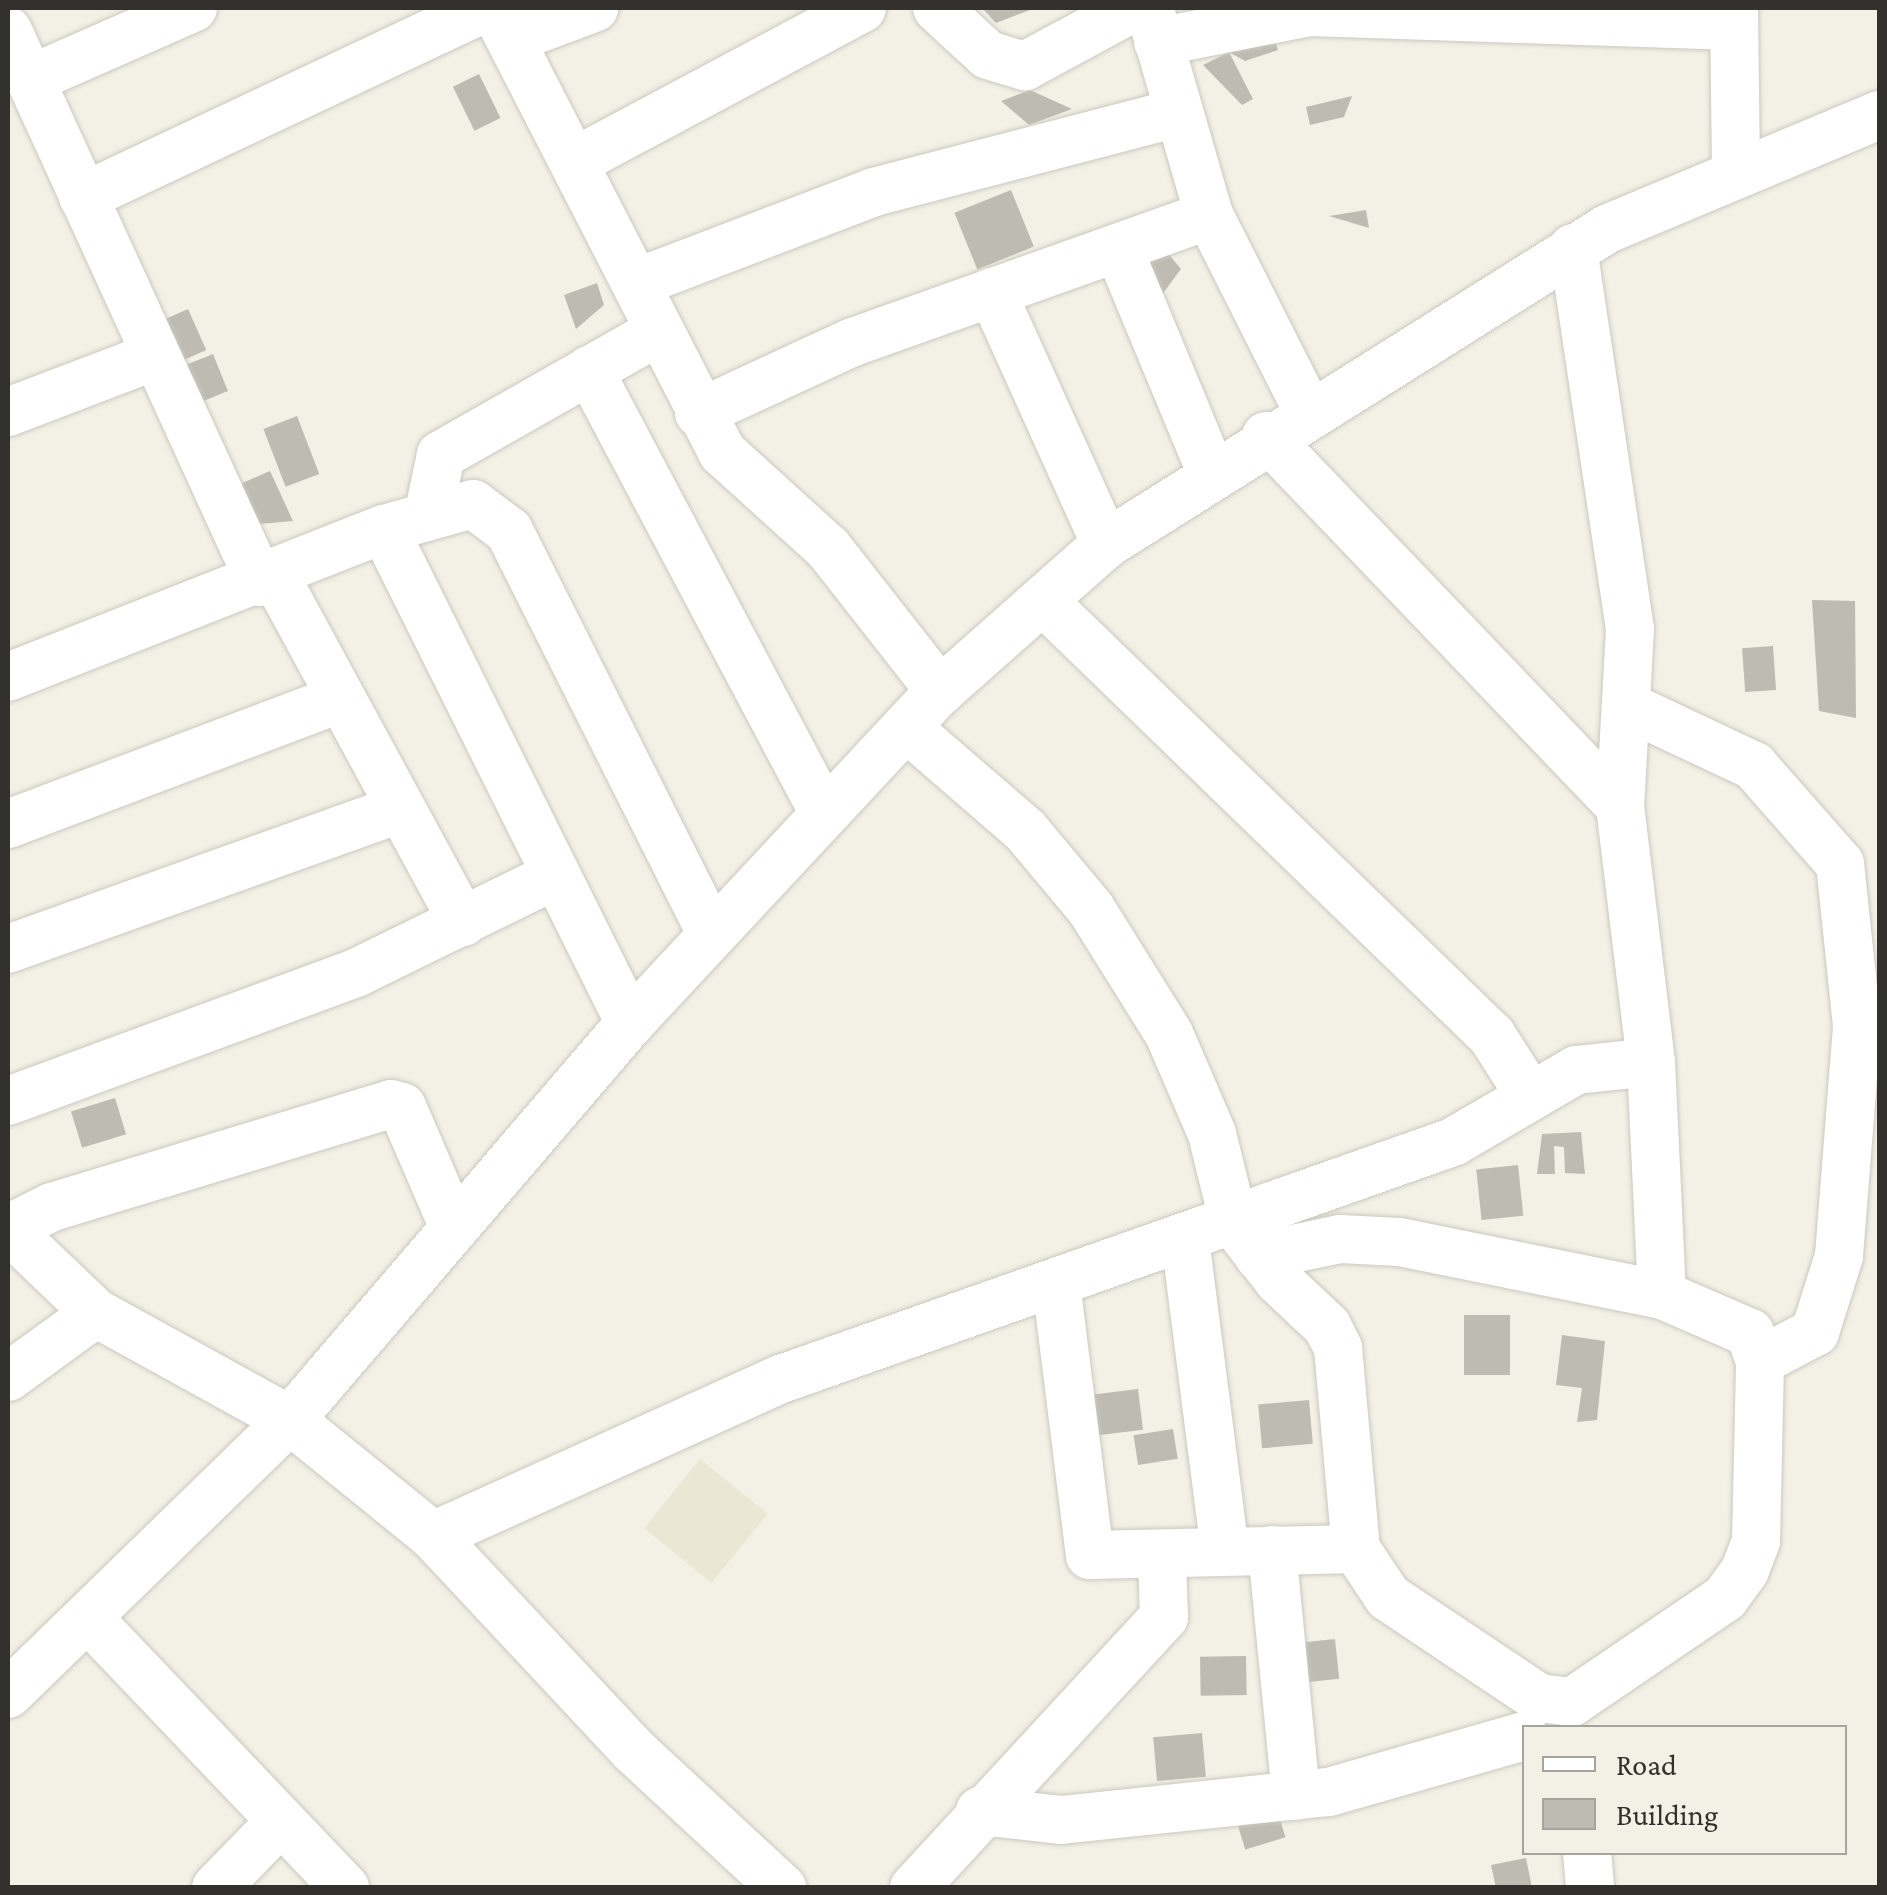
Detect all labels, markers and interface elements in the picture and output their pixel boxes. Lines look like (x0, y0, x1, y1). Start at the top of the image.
legend (1522, 1725, 1847, 1855)
text: Road (1616, 1748, 1677, 1781)
text: Building (1616, 1798, 1718, 1831)

